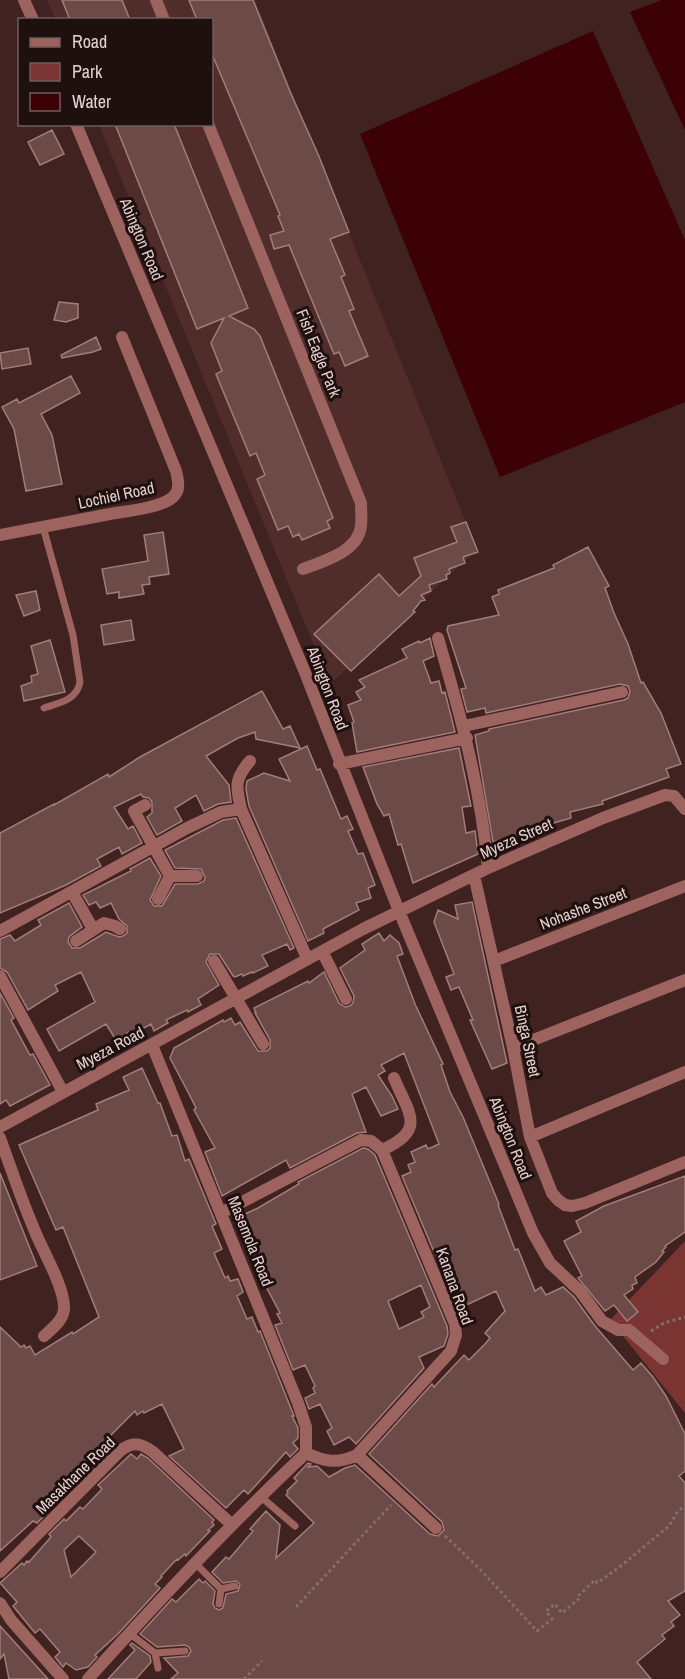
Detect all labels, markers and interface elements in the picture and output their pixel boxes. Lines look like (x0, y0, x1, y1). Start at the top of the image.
legend (18, 18, 213, 126)
text: Road (72, 29, 107, 54)
text: Park (72, 59, 103, 84)
text: Water (72, 89, 111, 114)
street label: Abington Road (114, 193, 169, 284)
street label: Fish Eagle Park (291, 306, 347, 401)
street label: Lochiel Road (76, 476, 156, 514)
street label: Abington Road (302, 642, 354, 733)
street label: Myeza Street (476, 812, 556, 864)
street label: Nohashe Street (536, 881, 630, 935)
street label: Binga Street (510, 1003, 546, 1079)
street label: Myeza Road (72, 1021, 148, 1075)
street label: Abington Road (484, 1092, 538, 1183)
street label: Masemola Road (223, 1193, 279, 1289)
street label: Kanana Road (431, 1245, 479, 1327)
street label: Masakhane Road (30, 1431, 120, 1519)

